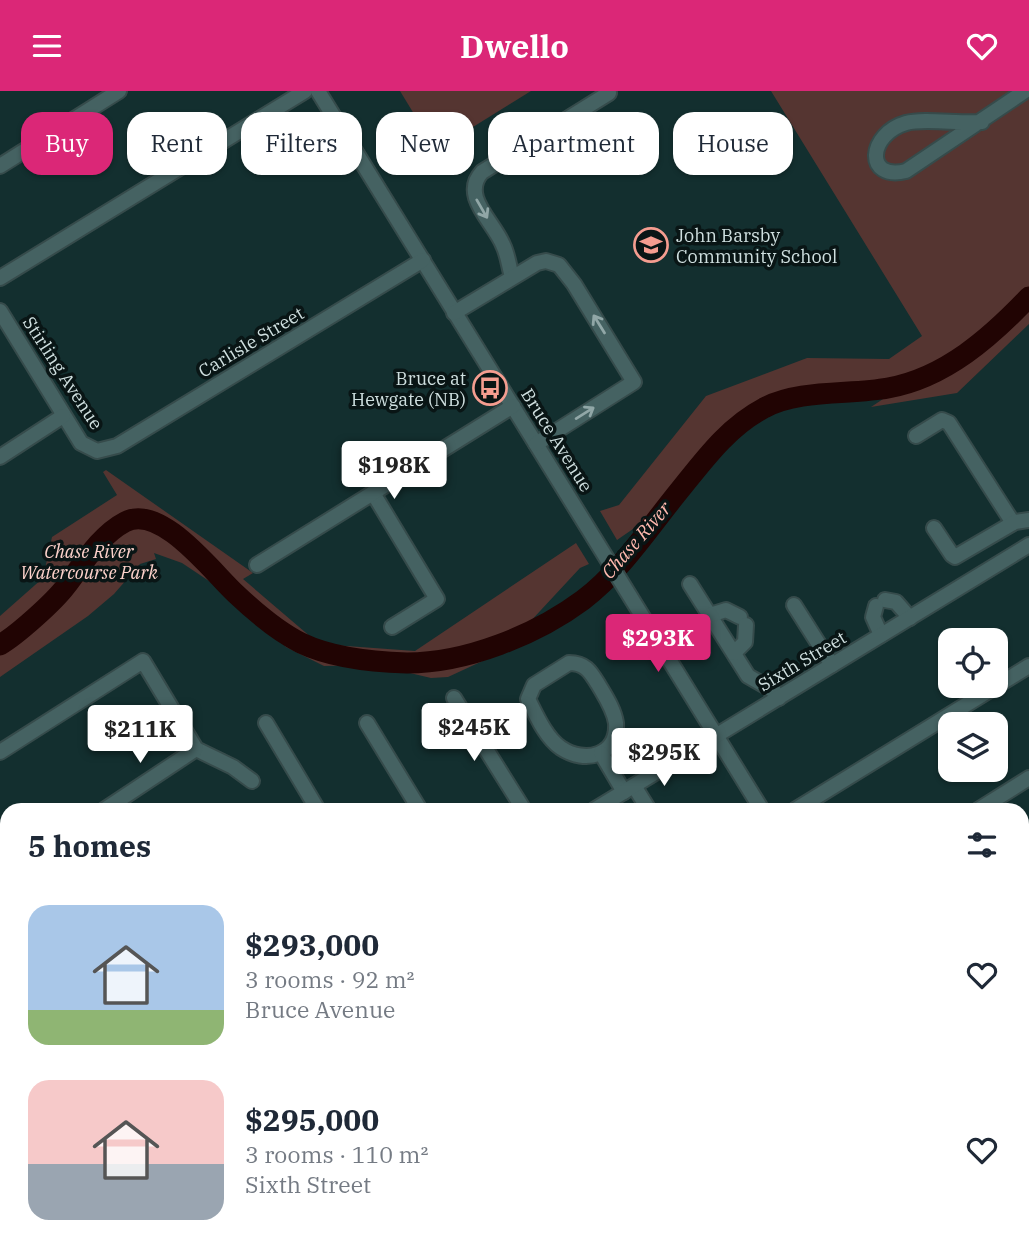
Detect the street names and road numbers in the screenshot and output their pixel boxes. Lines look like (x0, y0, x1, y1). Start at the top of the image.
street label: Carlisle Street (194, 302, 308, 382)
street label: Stirling Avenue (18, 312, 108, 434)
street label: Bruce Avenue (516, 384, 598, 496)
street label: Sixth Street (754, 626, 850, 696)

